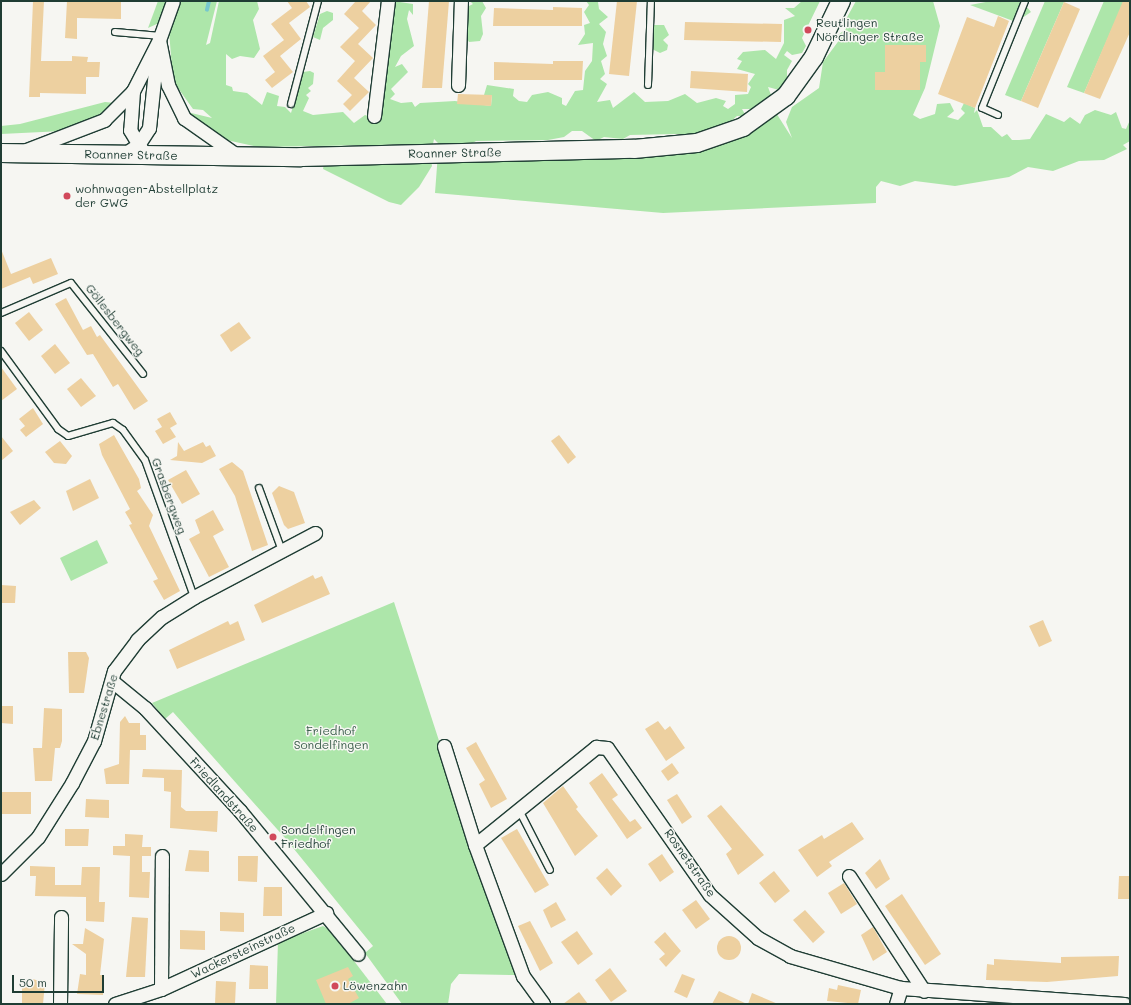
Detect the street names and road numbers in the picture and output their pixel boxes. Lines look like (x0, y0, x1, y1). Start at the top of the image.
street label: Roanner Straße (408, 145, 502, 161)
street label: Roanner Straße (84, 147, 178, 163)
street label: Göllesbergweg (83, 281, 147, 359)
street label: Grasbergweg (149, 456, 189, 536)
street label: Ebnestraße (87, 672, 121, 742)
street label: Friedlandstraße (187, 755, 261, 835)
street label: Rosnetstraße (661, 826, 719, 900)
street label: Wackersteinstraße (189, 921, 297, 981)

